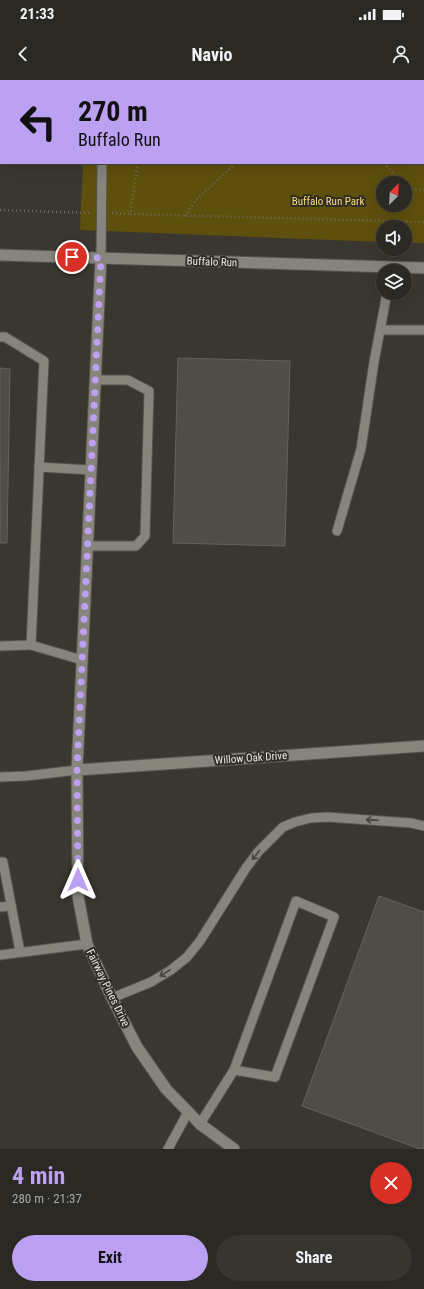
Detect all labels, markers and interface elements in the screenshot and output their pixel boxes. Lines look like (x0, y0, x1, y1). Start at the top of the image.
text: 21:33 (20, 5, 54, 23)
icon: back (12, 43, 34, 65)
icon: person (390, 43, 412, 65)
text: Navio (192, 44, 232, 65)
text: 270 m (78, 95, 148, 128)
icon: left (12, 96, 64, 148)
text: Buffalo Run (78, 129, 161, 150)
north arrow (376, 176, 412, 212)
map controls (376, 176, 412, 300)
park label: Buffalo Run Park (292, 195, 364, 208)
button: sound (376, 220, 412, 256)
pin (55, 240, 89, 274)
icon: arrive (61, 246, 83, 268)
street label: Buffalo Run (186, 255, 238, 269)
button: layers (376, 264, 412, 300)
street label: Willow Oak Drive (214, 749, 288, 767)
one-way arrow (366, 817, 379, 824)
one-way arrow (252, 850, 260, 861)
position arrow (57, 859, 99, 901)
street label: Fairway Pines Drive (84, 947, 132, 1029)
one-way arrow (159, 970, 171, 978)
text: 4 min (12, 1162, 65, 1190)
button: close (370, 1162, 412, 1204)
text: 280 m · 21:37 (12, 1191, 82, 1206)
button: Exit (12, 1235, 208, 1281)
button: Share (216, 1235, 412, 1281)

